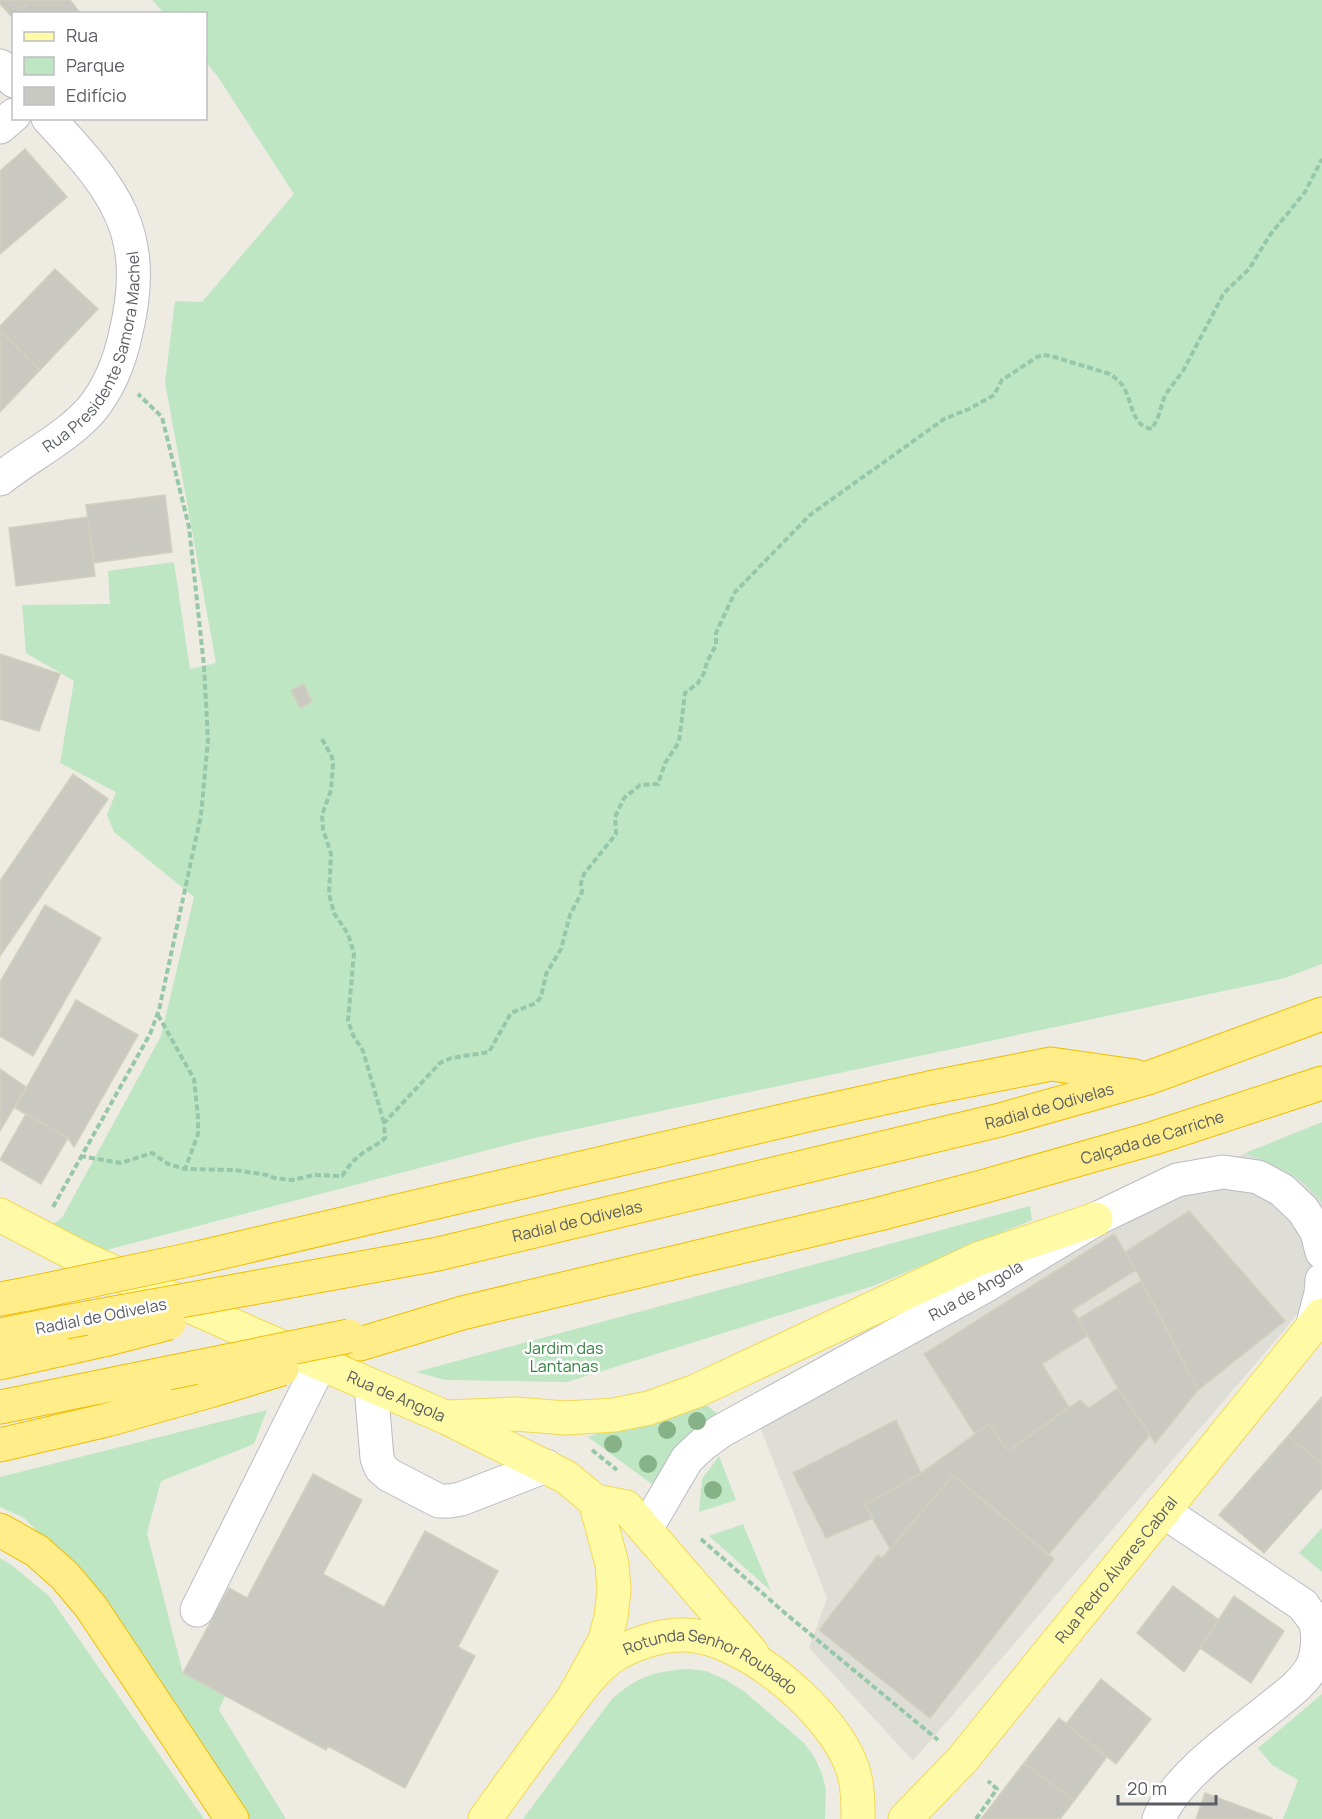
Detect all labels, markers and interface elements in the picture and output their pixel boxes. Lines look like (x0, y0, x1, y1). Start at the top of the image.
legend (12, 12, 207, 120)
text: Rua (66, 23, 98, 47)
text: Parque (66, 53, 125, 77)
text: Edifício (66, 83, 127, 107)
street label: Rua Presidente Samora Machel (38, 250, 145, 457)
street label: Radial de Odivelas (982, 1077, 1116, 1134)
street label: Calçada de Carriche (1078, 1105, 1227, 1169)
street label: Radial de Odivelas (510, 1195, 644, 1247)
street label: Rua de Angola (924, 1255, 1027, 1326)
street label: Radial de Odivelas (34, 1293, 168, 1339)
park label: Jardim das Lantanas (525, 1337, 603, 1377)
street label: Rua de Angola (344, 1365, 449, 1427)
street label: Rua Pedro Álvares Cabral (1050, 1491, 1182, 1648)
street label: Rotunda Senhor Roubado (619, 1624, 803, 1699)
scale bar (1118, 1768, 1216, 1806)
text: 20 m (1127, 1776, 1167, 1800)

